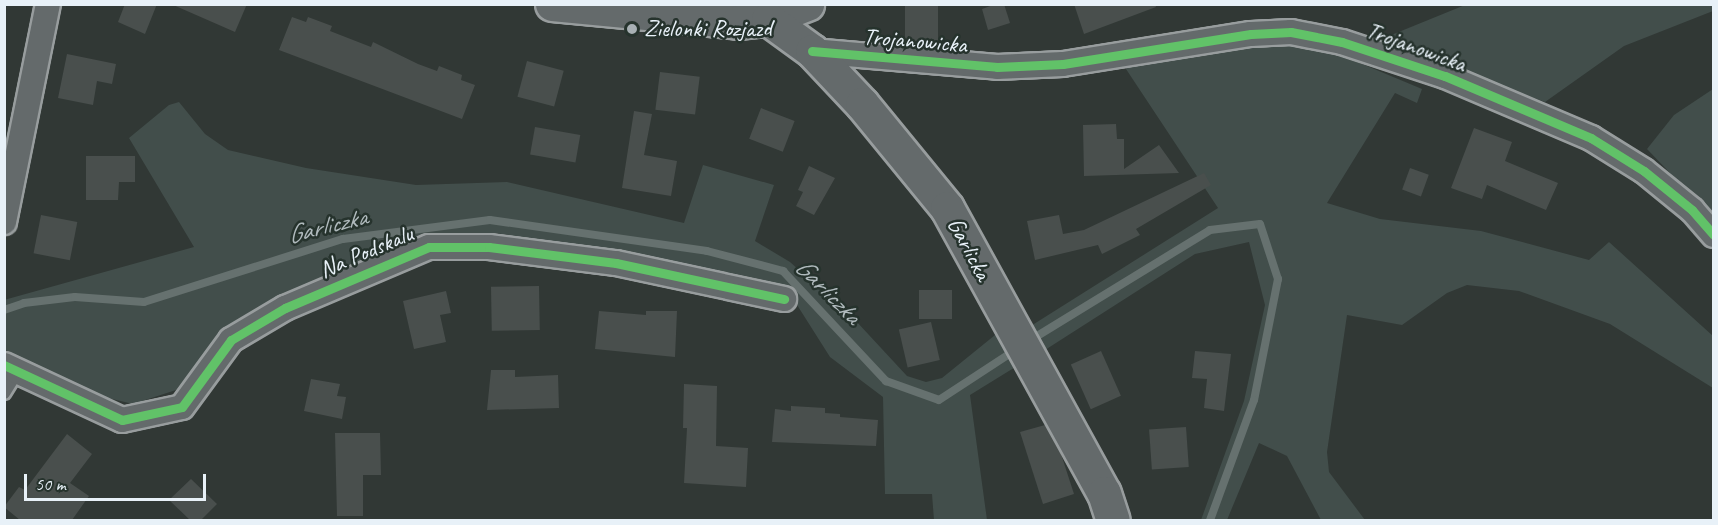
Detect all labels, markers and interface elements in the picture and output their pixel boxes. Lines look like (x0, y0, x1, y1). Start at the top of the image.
place label: Zielonki Rozjazd (644, 15, 771, 43)
street label: Trojanowicka (1362, 16, 1470, 78)
marker: Zielonki Rozjazd (625, 22, 639, 36)
street label: Trojanowicka (862, 22, 968, 60)
water label: Garliczka (284, 201, 370, 251)
street label: Garlicka (941, 213, 997, 285)
street label: Na Podskalu (315, 220, 417, 284)
water label: Garliczka (788, 251, 868, 331)
scale bar (27, 462, 208, 500)
text: 50 m (35, 473, 66, 495)

